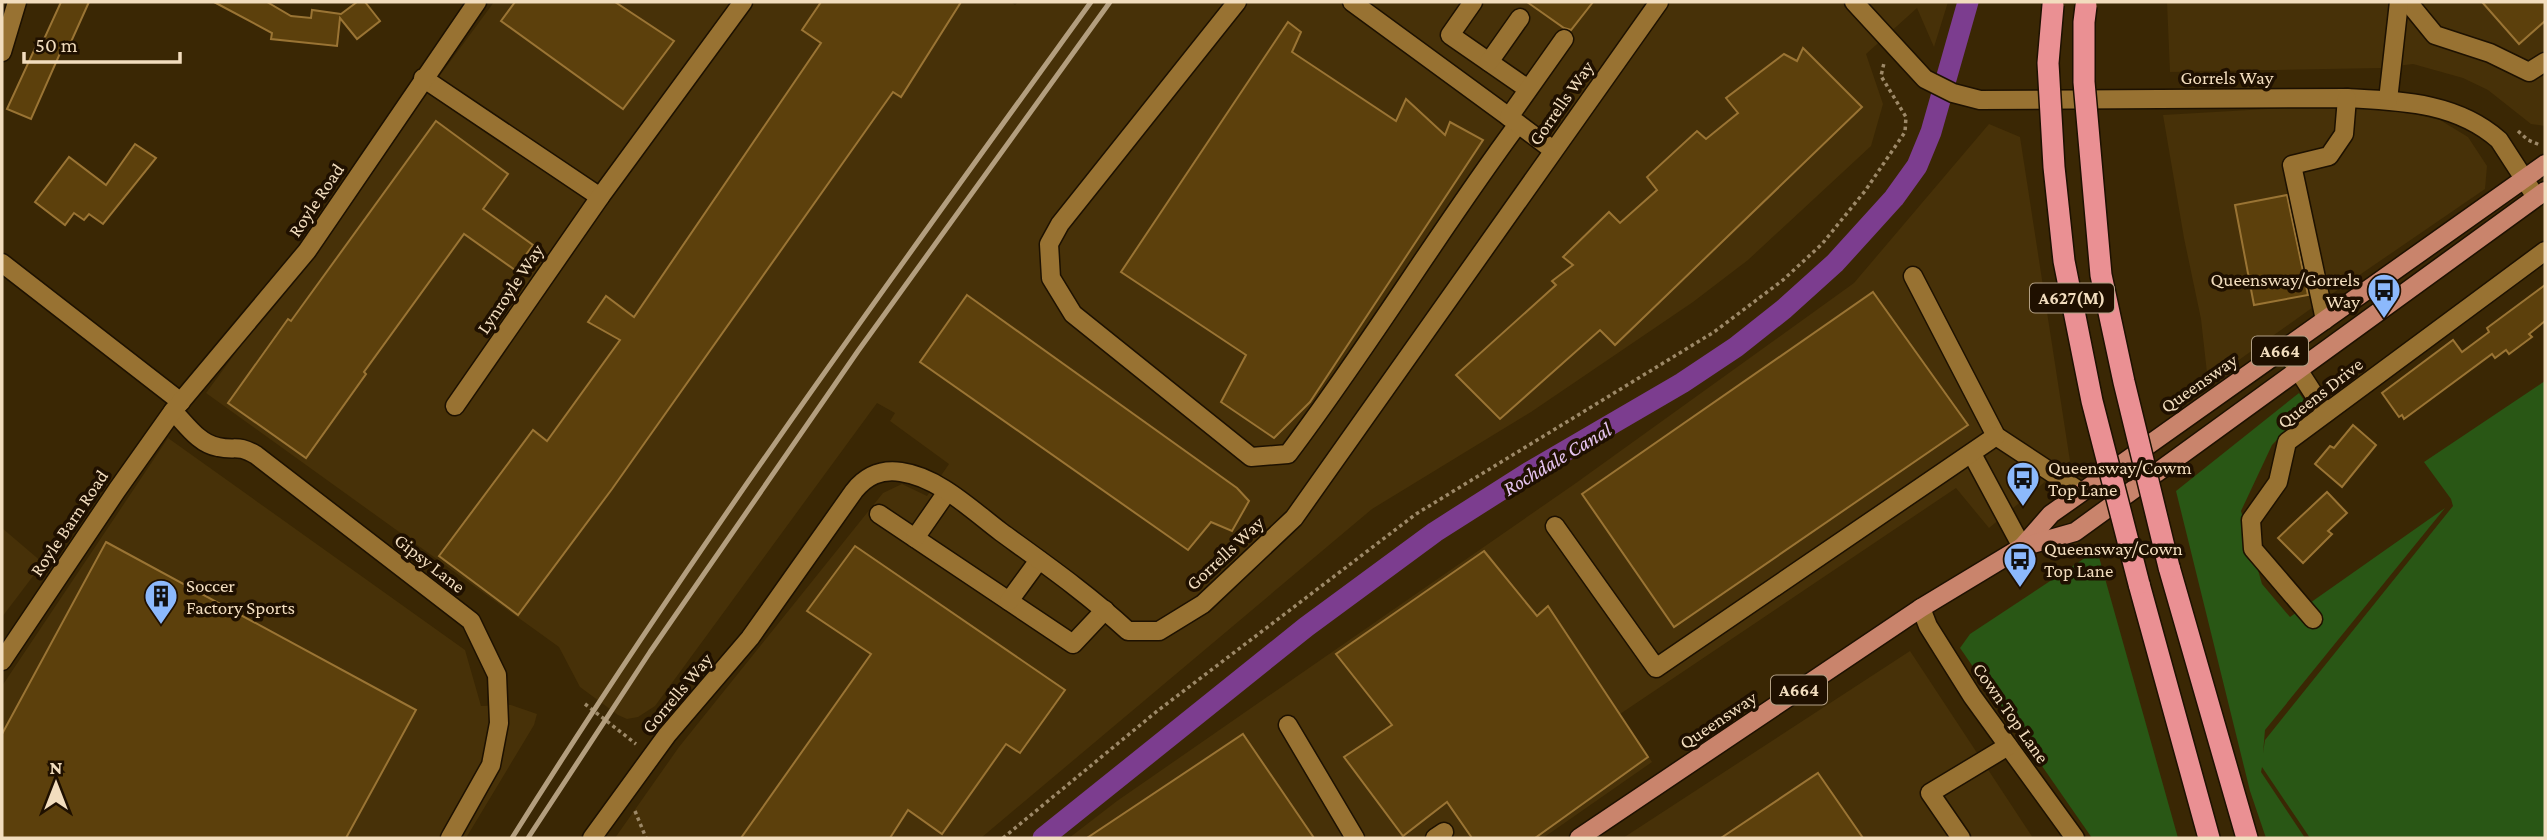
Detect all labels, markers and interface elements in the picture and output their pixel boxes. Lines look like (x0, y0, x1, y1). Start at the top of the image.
scale bar (24, 21, 180, 65)
text: 50 m (35, 33, 78, 57)
street label: Gorrells Way (1524, 57, 1598, 149)
street label: Gorrels Way (2181, 67, 2274, 88)
street label: Royle Road (284, 159, 348, 241)
street label: Lynroyle Way (472, 240, 548, 338)
place label: Queensway/Gorrels Way (2211, 269, 2360, 312)
bus stop icon: Queensway/Gorrels Way (2365, 271, 2403, 320)
road number: A627(M) (2030, 284, 2114, 312)
road number: A664 (2252, 337, 2308, 366)
street label: Queensway (2157, 349, 2241, 417)
street label: Queens Drive (2273, 353, 2367, 433)
water label: Rochdale Canal (1498, 417, 1616, 501)
place label: Queensway/Cowm Top Lane (2048, 457, 2192, 500)
bus stop icon: Queensway/Cowm Top Lane (2004, 459, 2042, 508)
street label: Royle Barn Road (26, 466, 112, 580)
street label: Gorrells Way (1182, 512, 1268, 594)
street label: Gipsy Lane (391, 529, 469, 597)
place label: Queensway/Cown Top Lane (2044, 538, 2183, 581)
bus stop icon: Queensway/Cown Top Lane (2001, 540, 2039, 589)
place label: Soccer Factory Sports (186, 575, 295, 618)
building icon: Soccer Factory Sports (142, 577, 180, 626)
street label: Gorrells Way (637, 649, 717, 737)
street label: Cown Top Lane (1969, 659, 2053, 767)
road number: A664 (1771, 676, 1827, 704)
street label: Queensway (1675, 686, 1761, 753)
north arrow (21, 749, 91, 819)
text: N (50, 757, 63, 778)

